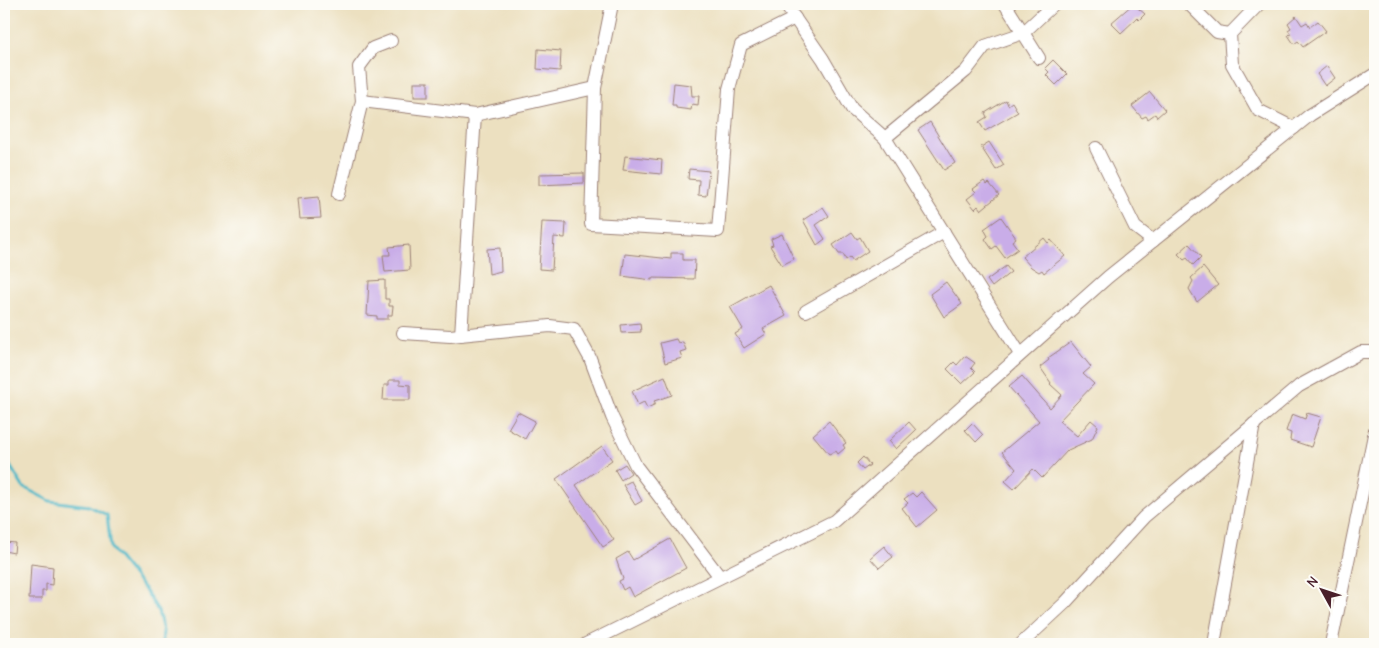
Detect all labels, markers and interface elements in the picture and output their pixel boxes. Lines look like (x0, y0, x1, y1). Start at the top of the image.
north arrow (1296, 566, 1346, 616)
text: N (1303, 573, 1322, 591)

